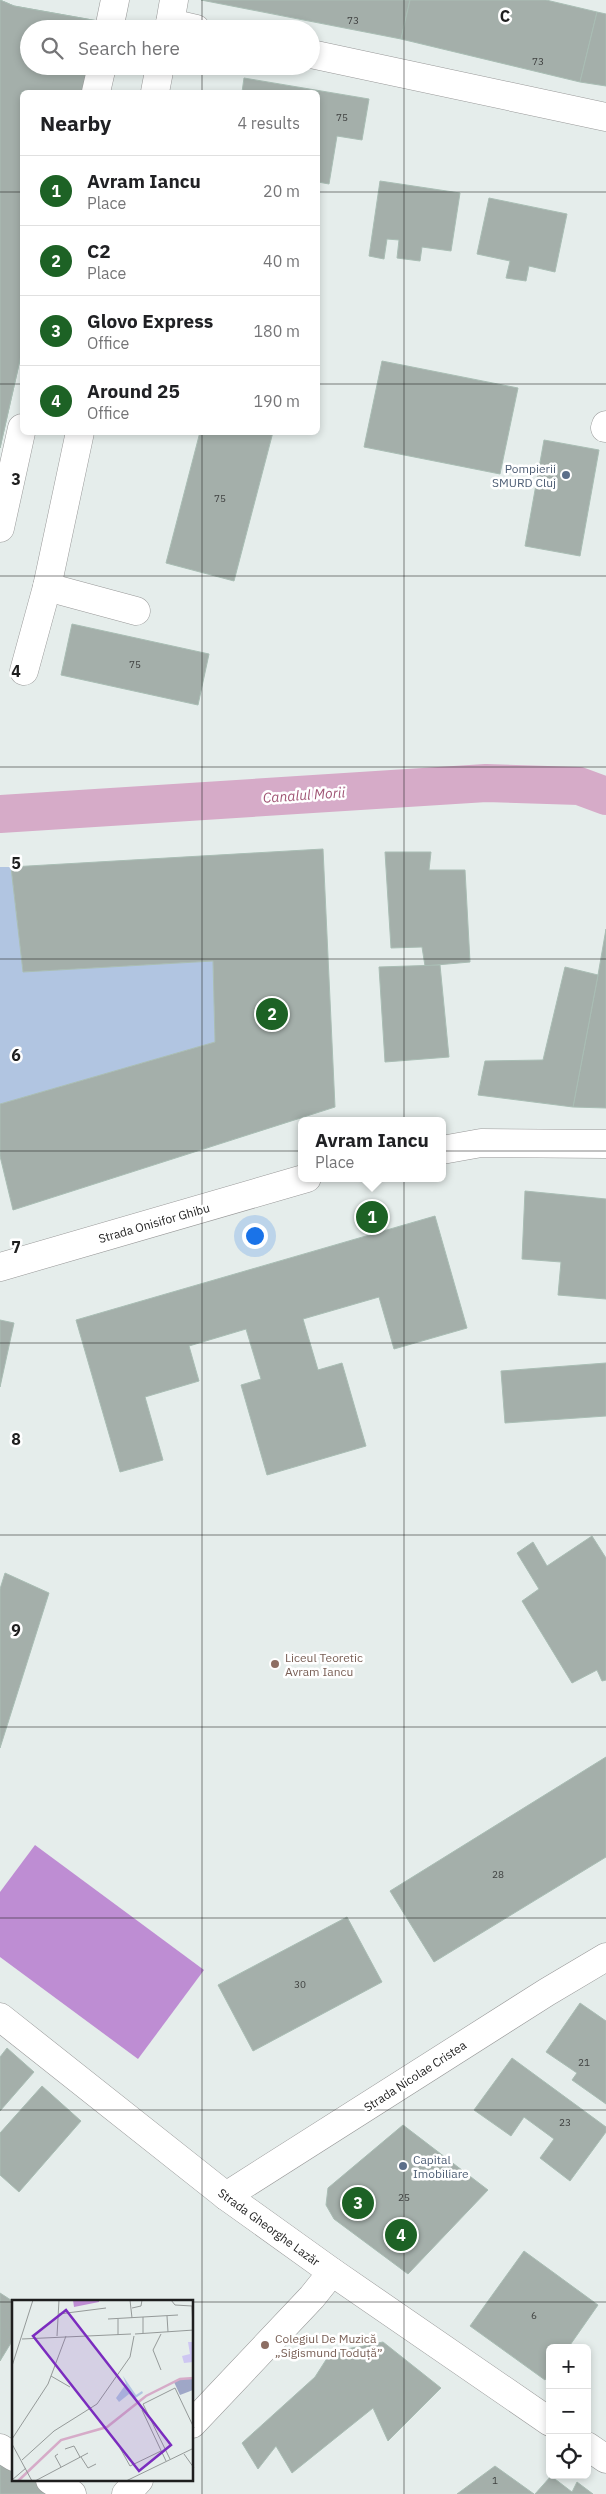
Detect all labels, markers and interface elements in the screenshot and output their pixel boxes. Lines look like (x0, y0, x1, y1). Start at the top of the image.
text: C (500, 6, 510, 26)
house number: 73 (347, 14, 359, 27)
search box (20, 20, 320, 75)
icon: search (38, 34, 66, 62)
text: Search here (78, 36, 180, 60)
house number: 73 (532, 55, 544, 68)
text: Nearby (40, 109, 111, 137)
house number: 75 (336, 111, 348, 124)
text: 4 results (237, 113, 300, 133)
text: Avram Iancu (87, 169, 201, 193)
text: 1 (51, 181, 61, 201)
text: 20 m (263, 181, 300, 201)
text: Place (87, 193, 126, 213)
text: C2 (87, 239, 111, 263)
text: 2 (51, 251, 61, 271)
text: 40 m (263, 251, 300, 271)
text: Place (87, 263, 126, 283)
text: Glovo Express (87, 309, 213, 333)
text: 3 (51, 321, 61, 341)
text: 180 m (253, 321, 300, 341)
text: Office (87, 333, 129, 353)
text: Around 25 (87, 379, 180, 403)
text: 4 (51, 391, 61, 411)
text: 190 m (253, 391, 300, 411)
text: Office (87, 403, 129, 423)
place label: Pompierii SMURD Cluj (492, 461, 556, 490)
text: 3 (11, 469, 21, 489)
marker: Pompierii SMURD Cluj (560, 469, 572, 481)
house number: 75 (214, 492, 226, 505)
house number: 75 (129, 658, 141, 671)
text: 4 (11, 661, 21, 681)
water label: Canalul Morii (262, 783, 346, 807)
text: 5 (11, 853, 21, 873)
pin: 2 (256, 995, 288, 1033)
text: 6 (11, 1045, 21, 1065)
popup (298, 1117, 446, 1182)
text: Avram Iancu (315, 1128, 429, 1152)
text: Place (315, 1152, 354, 1172)
pin: 1 (356, 1198, 388, 1236)
street label: Strada Onisifor Ghibu (97, 1200, 211, 1246)
your location (242, 1223, 268, 1249)
text: 7 (11, 1237, 21, 1257)
text: 8 (11, 1429, 21, 1449)
text: 9 (11, 1620, 21, 1640)
place label: Liceul Teoretic Avram Iancu (285, 1650, 363, 1679)
marker: Liceul Teoretic Avram Iancu (269, 1658, 281, 1670)
house number: 28 (492, 1868, 504, 1881)
house number: 30 (294, 1978, 306, 1991)
street label: Strada Nicolae Cristea (361, 2037, 470, 2115)
house number: 21 (578, 2056, 590, 2069)
house number: 23 (559, 2116, 571, 2129)
place label: Capital Imobiliare (413, 2152, 469, 2181)
marker: Capital Imobiliare (397, 2160, 409, 2172)
pin: 3 (342, 2184, 374, 2222)
street label: Strada Gheorghe Lazăr (215, 2185, 323, 2269)
house number: 25 (398, 2191, 410, 2204)
pin: 4 (385, 2216, 417, 2254)
inset map (12, 2300, 194, 2482)
house number: 6 (531, 2309, 537, 2322)
place label: Colegiul De Muzică „Sigismund Toduță” (275, 2331, 383, 2360)
marker: Colegiul De Muzică „Sigismund Toduță” (259, 2339, 271, 2351)
map controls (546, 2344, 591, 2479)
button: + (546, 2344, 591, 2389)
button: − (546, 2389, 591, 2434)
button: locate (546, 2434, 591, 2479)
house number: 1 (492, 2474, 498, 2487)

